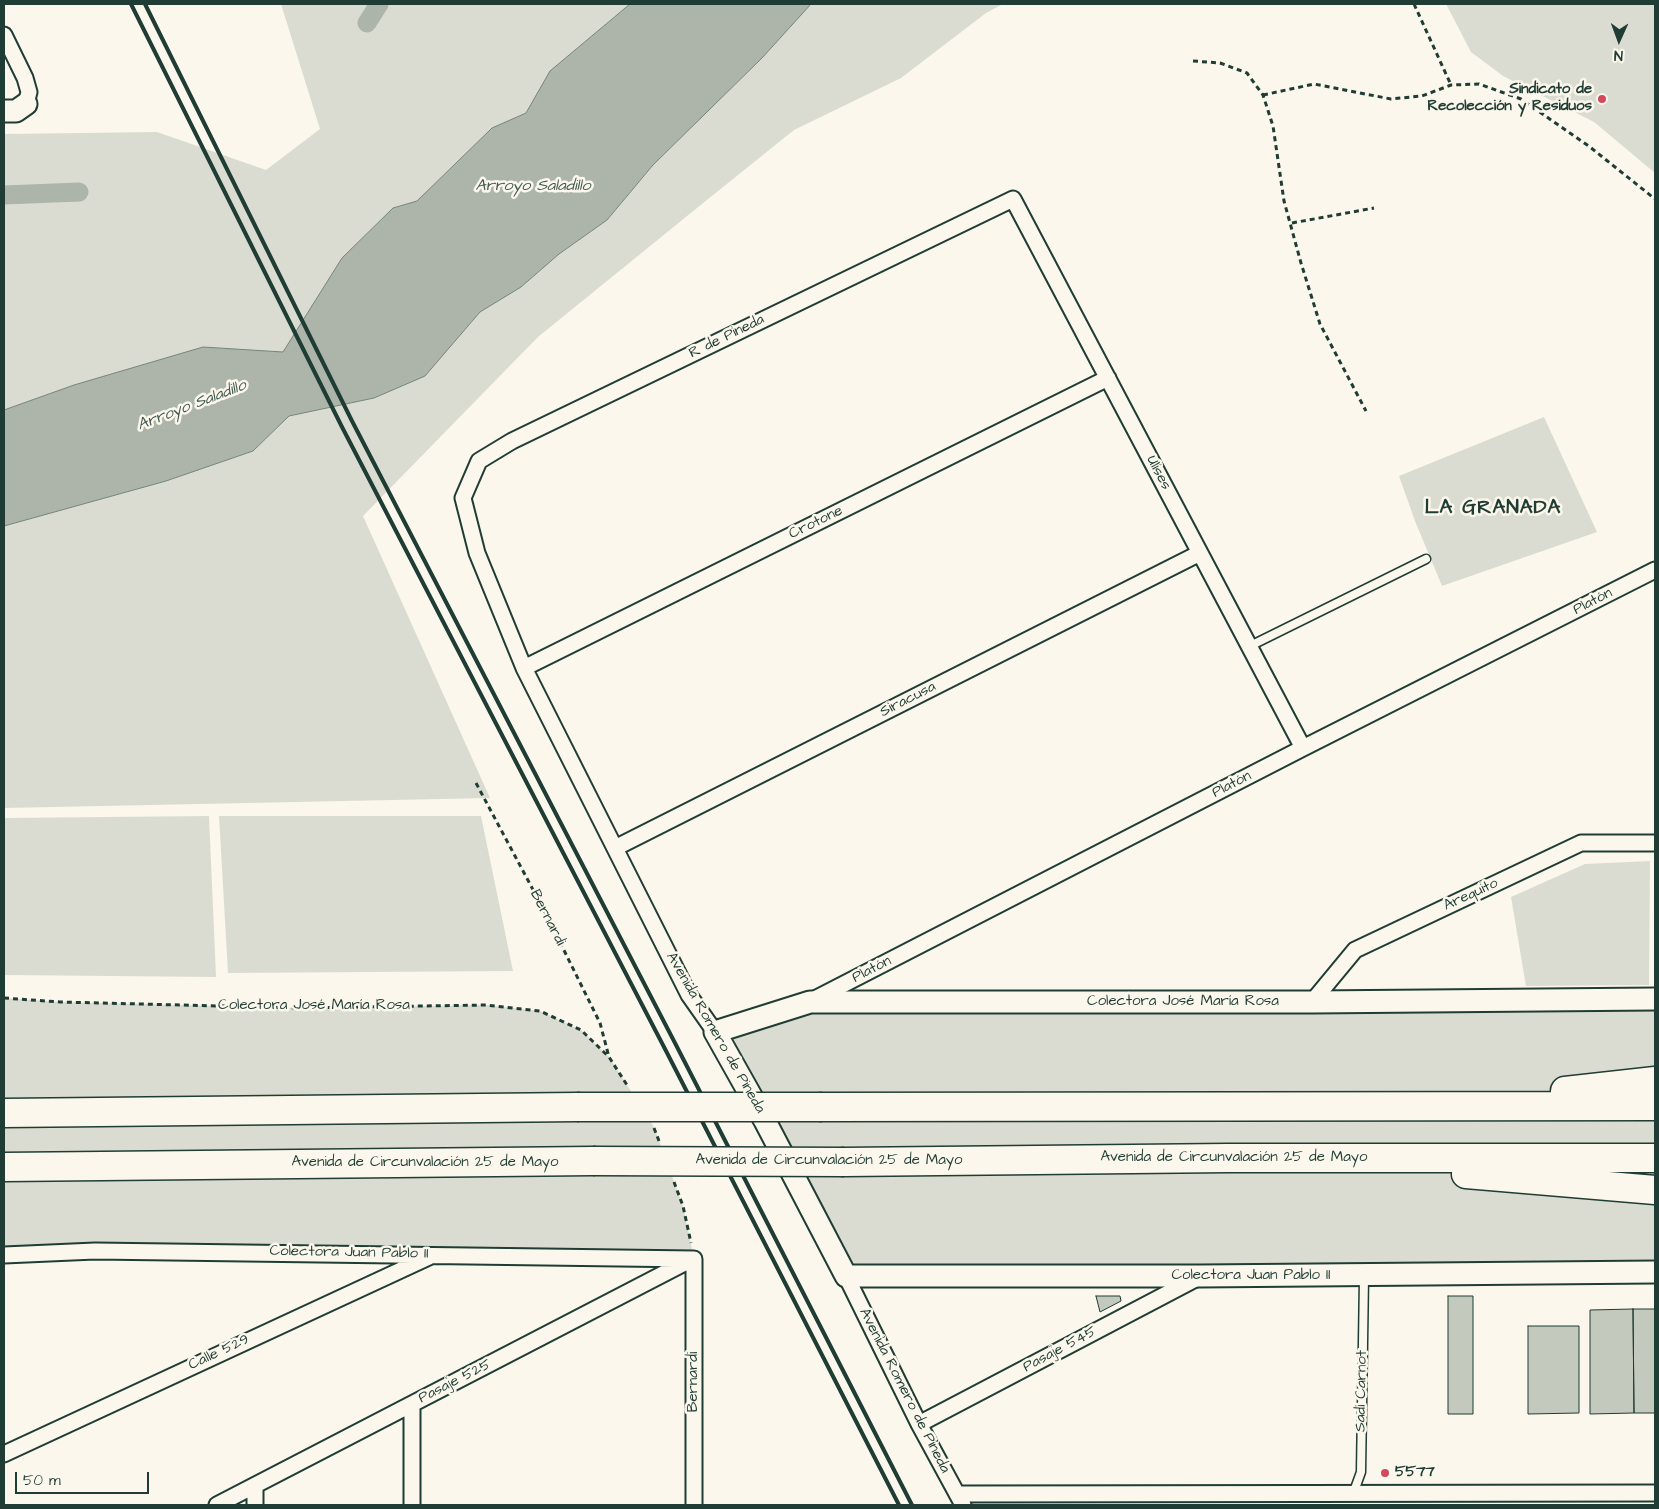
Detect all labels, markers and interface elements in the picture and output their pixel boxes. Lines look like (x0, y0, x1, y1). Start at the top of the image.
north arrow (1594, 15, 1644, 65)
text: N (1614, 45, 1623, 65)
place label: Sindicato de Recolección y Residuos (1427, 81, 1592, 116)
marker: Sindicato de Recolección y Residuos (1596, 93, 1608, 105)
water label: Arroyo Saladillo (476, 177, 590, 197)
street label: R de Pineda (687, 311, 767, 363)
water label: Arroyo Saladillo (135, 376, 249, 436)
street label: Ulises (1142, 453, 1174, 493)
district label: LA GRANADA (1423, 497, 1563, 521)
street label: Crotone (786, 502, 846, 544)
street label: Platón (1570, 585, 1616, 619)
street label: Siracusa (877, 678, 939, 722)
street label: Platón (1209, 768, 1255, 802)
street label: Arequito (1441, 875, 1501, 915)
street label: Bernardi (525, 887, 569, 949)
street label: Avenida Romero de Pineda (661, 949, 769, 1117)
street label: Platón (849, 953, 895, 987)
street label: Colectora José María Rosa (1087, 993, 1279, 1011)
street label: Colectora José María Rosa (218, 997, 410, 1015)
street label: Avenida de Circunvalación 25 de Mayo (1100, 1149, 1368, 1167)
street label: Avenida de Circunvalación 25 de Mayo (695, 1152, 963, 1170)
street label: Avenida de Circunvalación 25 de Mayo (291, 1154, 559, 1172)
street label: Colectora Juan Pablo II (269, 1243, 429, 1263)
street label: Colectora Juan Pablo II (1171, 1267, 1331, 1285)
street label: Avenida Romero de Pineda (854, 1305, 954, 1477)
street label: Pasaje 545 (1020, 1323, 1100, 1377)
street label: Calle 529 (186, 1331, 252, 1375)
street label: Sadi Carnot (1352, 1350, 1372, 1432)
street label: Bernardi (685, 1352, 703, 1412)
street label: Pasaje 525 (416, 1356, 494, 1408)
scale bar (18, 1462, 151, 1494)
place label: 5577 (1395, 1464, 1435, 1482)
marker: 5577 (1379, 1467, 1391, 1479)
text: 50 m (23, 1470, 61, 1491)

